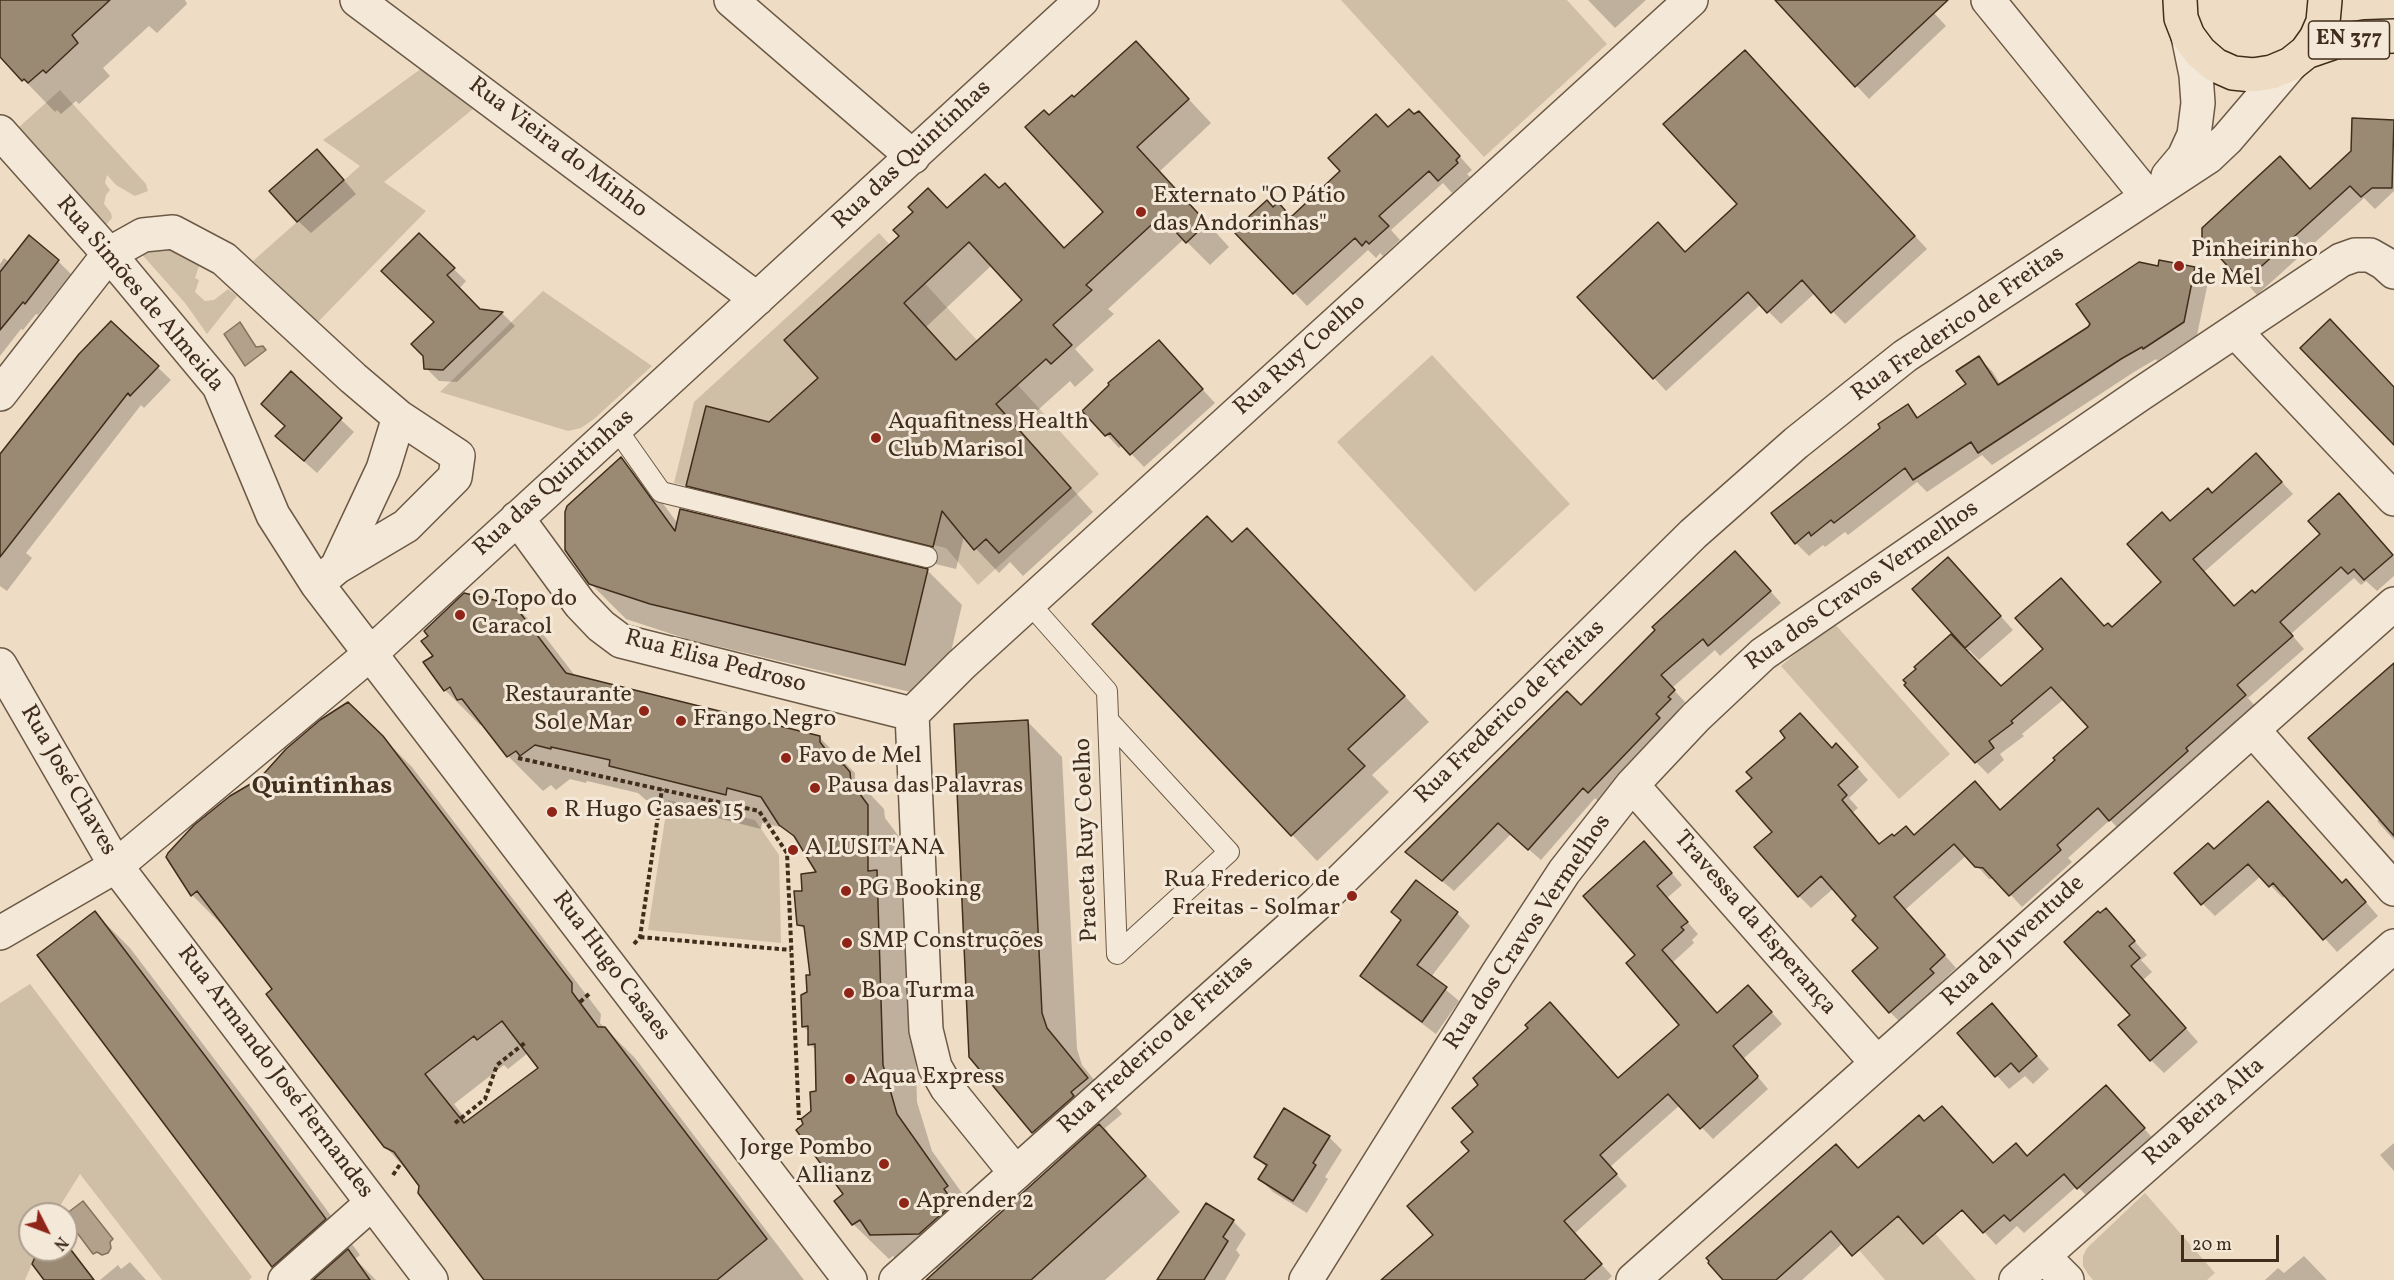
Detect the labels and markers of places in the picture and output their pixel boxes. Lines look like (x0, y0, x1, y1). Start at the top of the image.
place label: Externato "O Pátio das Andorinhas" (1153, 184, 1346, 240)
marker: Externato "O Pátio das Andorinhas" (1134, 205, 1148, 219)
place label: Pinheirinho de Mel (2191, 238, 2318, 294)
marker: Pinheirinho de Mel (2172, 259, 2186, 273)
place label: Aquafitness Health Club Marisol (888, 410, 1089, 466)
marker: Aquafitness Health Club Marisol (869, 431, 883, 445)
place label: O Topo do Caracol (472, 587, 577, 643)
marker: O Topo do Caracol (453, 608, 467, 622)
place label: Restaurante Sol e Mar (505, 683, 632, 739)
marker: Restaurante Sol e Mar (637, 704, 651, 718)
place label: Frango Negro (693, 707, 836, 735)
marker: Frango Negro (674, 714, 688, 728)
place label: Favo de Mel (798, 744, 922, 772)
marker: Favo de Mel (779, 751, 793, 765)
place label: Pausa das Palavras (827, 774, 1023, 802)
marker: Pausa das Palavras (808, 781, 822, 795)
place label: R Hugo Casaes 15 (564, 798, 744, 826)
marker: R Hugo Casaes 15 (545, 805, 559, 819)
place label: A LUSIT'ANA (805, 836, 945, 864)
marker: A LUSIT'ANA (786, 843, 800, 857)
place label: Rua Frederico de Freitas - Solmar (1164, 868, 1340, 924)
place label: PG Booking (858, 877, 981, 905)
marker: PG Booking (839, 884, 853, 898)
marker: Rua Frederico de Freitas - Solmar (1345, 889, 1359, 903)
place label: SMP Construções (859, 929, 1044, 957)
marker: SMP Construções (840, 936, 854, 950)
place label: Boa Turma (861, 979, 975, 1007)
marker: Boa Turma (842, 986, 856, 1000)
place label: Aqua Express (862, 1065, 1004, 1093)
marker: Aqua Express (843, 1072, 857, 1086)
place label: Jorge Pombo Allianz (739, 1136, 872, 1192)
marker: Jorge Pombo Allianz (877, 1157, 891, 1171)
place label: Aprender 2 (916, 1189, 1034, 1217)
marker: Aprender 2 (897, 1196, 911, 1210)

